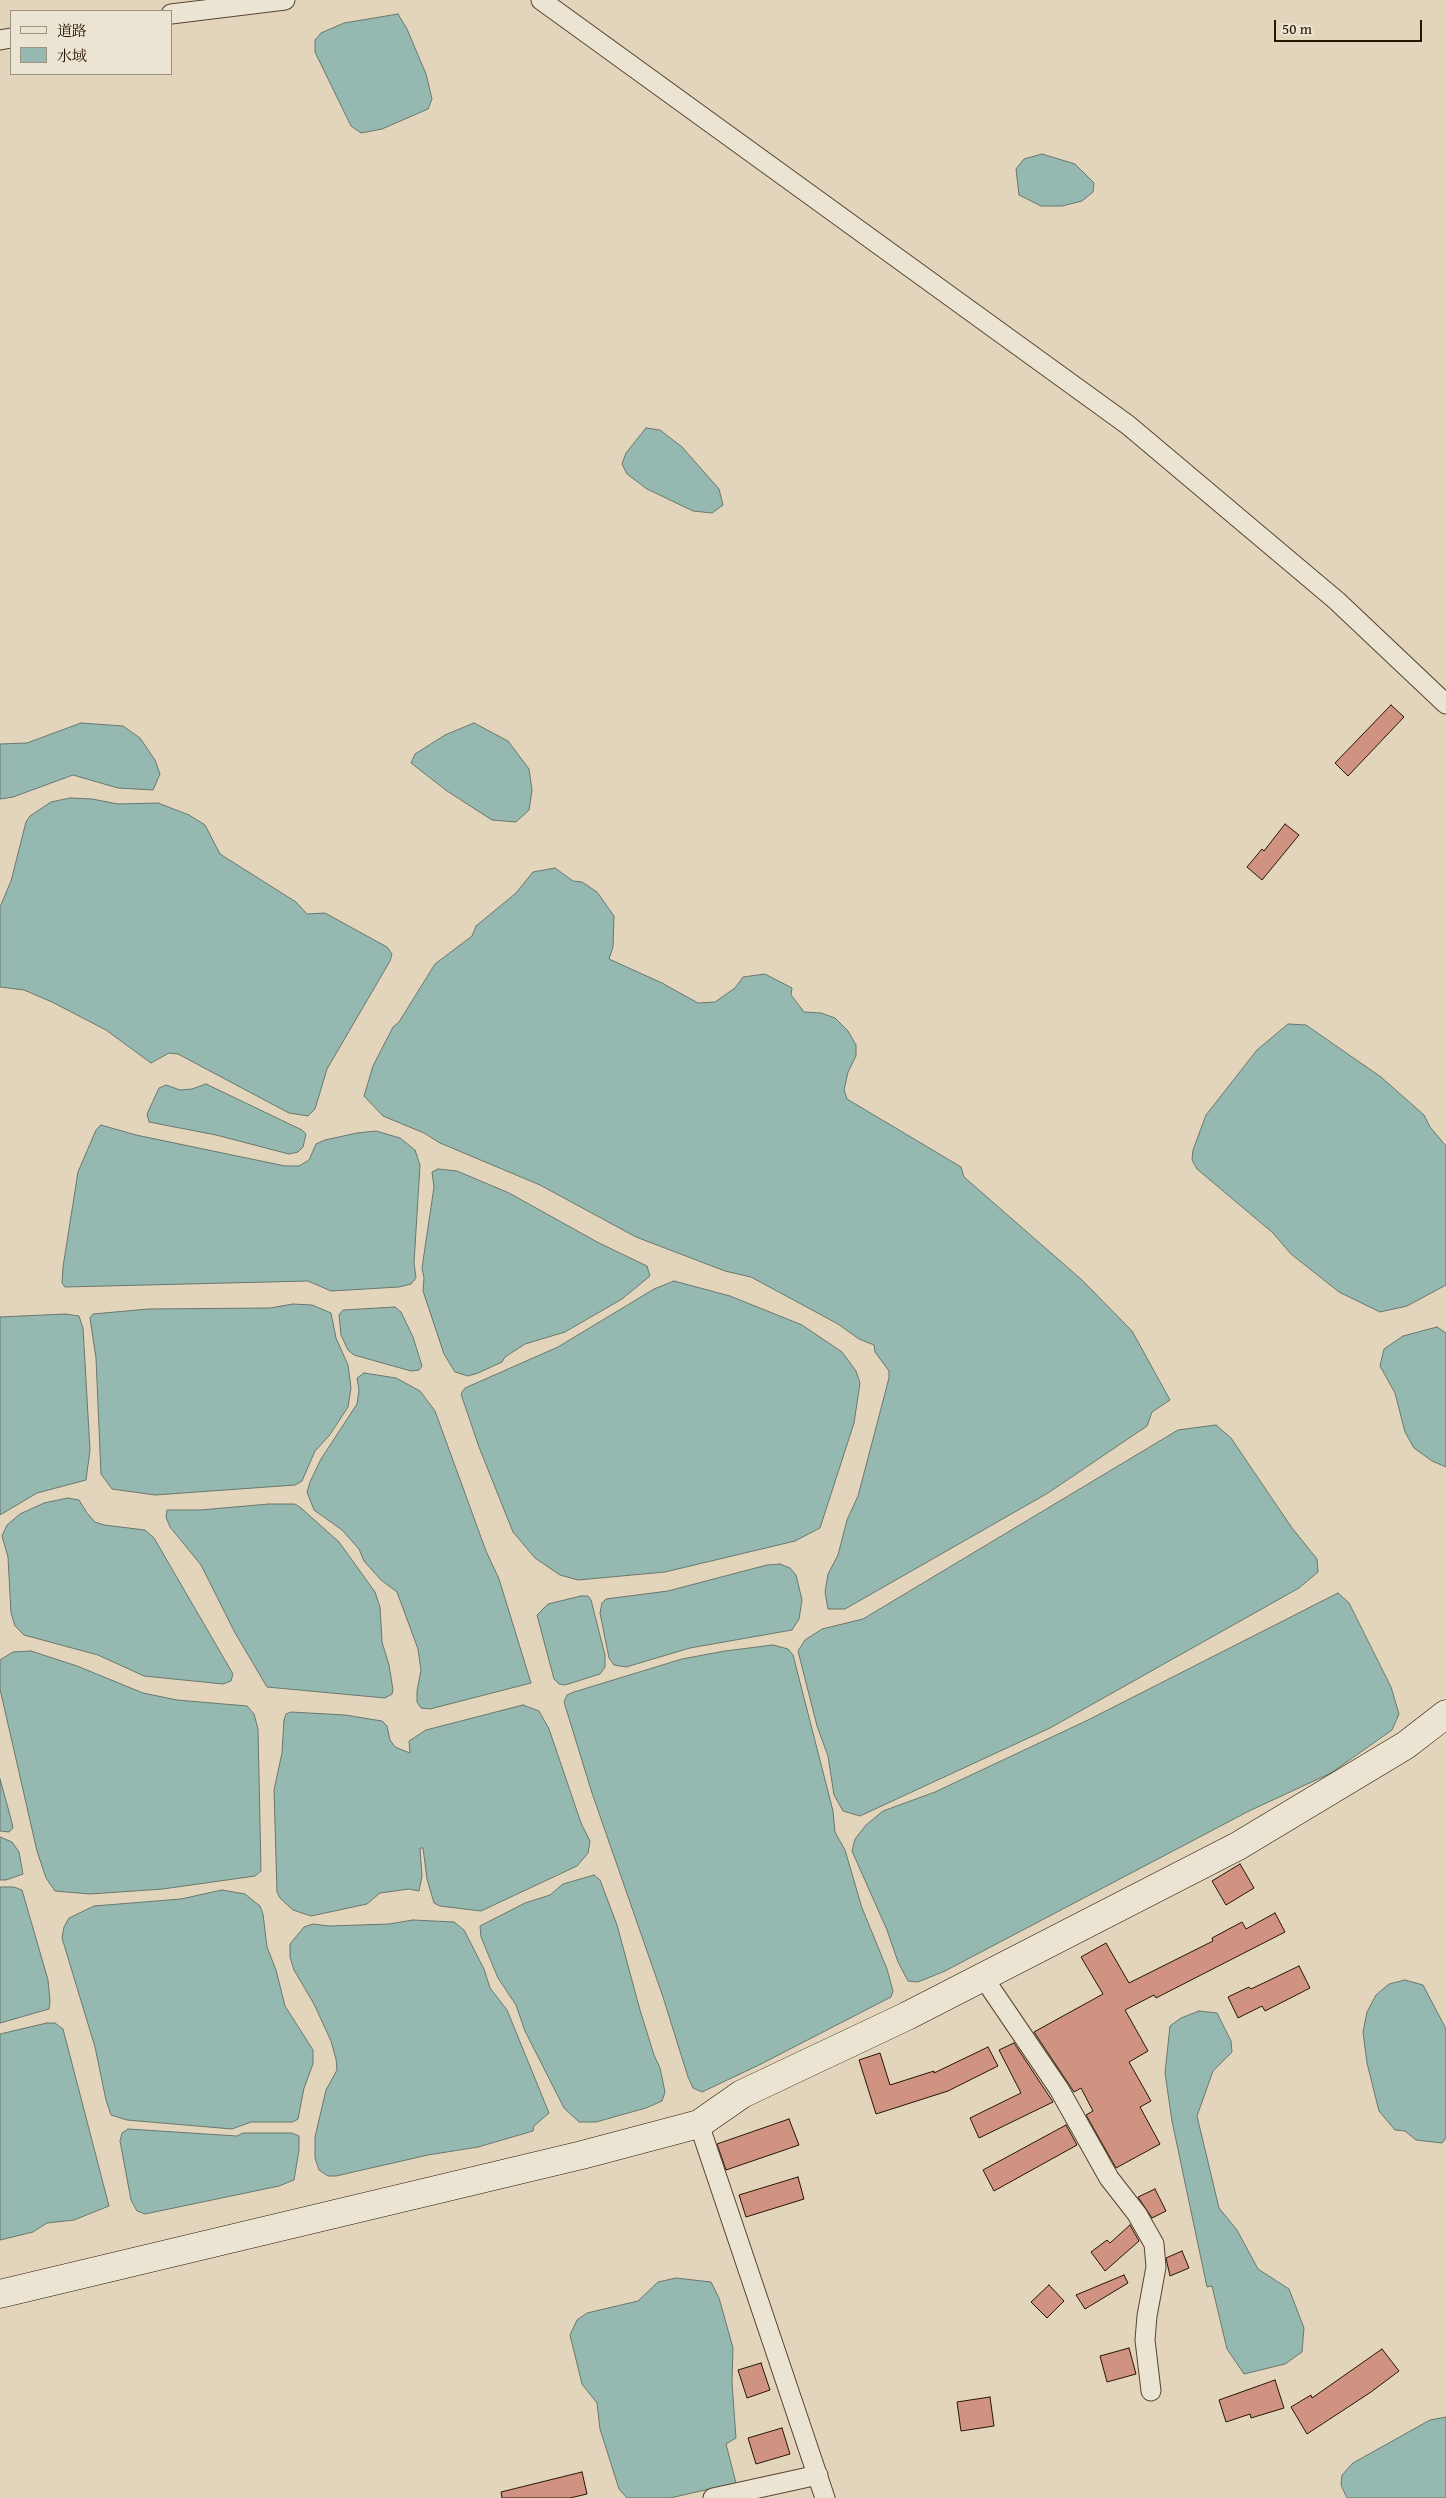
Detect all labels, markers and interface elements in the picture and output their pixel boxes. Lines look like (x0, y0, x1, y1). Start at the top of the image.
legend (10, 10, 172, 75)
scale bar (1276, 10, 1424, 42)
text: 50 m (1282, 18, 1312, 39)
text: 道路 (57, 20, 87, 41)
text: 水域 (57, 45, 87, 66)

